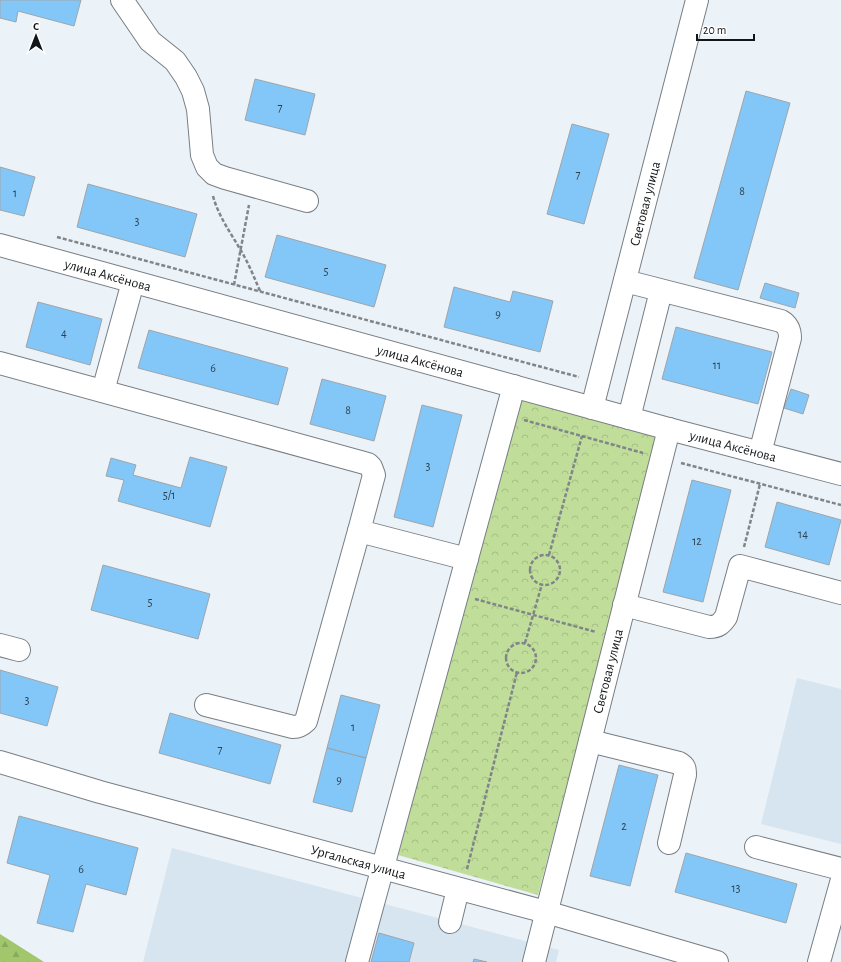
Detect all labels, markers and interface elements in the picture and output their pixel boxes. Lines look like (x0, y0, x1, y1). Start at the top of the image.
north arrow (16, 16, 56, 56)
scale bar (697, 16, 754, 42)
text: С (33, 21, 39, 32)
text: 20 m (703, 24, 726, 36)
house number: 7 (277, 101, 283, 113)
street label: Световая улица (628, 159, 663, 248)
house number: 7 (575, 168, 581, 180)
house number: 8 (739, 185, 745, 197)
house number: 1 (13, 187, 17, 199)
house number: 3 (135, 215, 140, 227)
street label: улица Аксёнова (62, 257, 153, 294)
house number: 5 (323, 265, 329, 277)
house number: 9 (495, 308, 501, 320)
house number: 4 (61, 327, 67, 339)
street label: улица Аксёнова (374, 343, 466, 380)
house number: 11 (713, 359, 721, 371)
house number: 6 (210, 362, 216, 374)
house number: 8 (345, 404, 351, 416)
street label: улица Аксёнова (687, 428, 778, 465)
house number: 3 (426, 460, 431, 472)
house number: 5/1 (163, 489, 175, 501)
house number: 14 (798, 528, 808, 540)
house number: 12 (692, 535, 702, 547)
house number: 5 (147, 596, 153, 608)
street label: Световая улица (591, 627, 626, 715)
house number: 3 (25, 694, 30, 706)
house number: 1 (351, 721, 355, 733)
house number: 7 (217, 743, 223, 755)
house number: 9 (336, 774, 342, 786)
house number: 2 (621, 820, 627, 832)
street label: Ургальская улица (309, 843, 408, 882)
house number: 6 (78, 863, 84, 875)
house number: 13 (731, 882, 741, 894)

